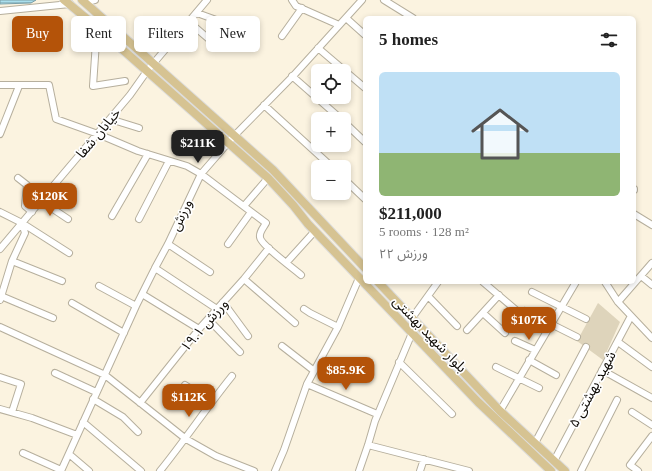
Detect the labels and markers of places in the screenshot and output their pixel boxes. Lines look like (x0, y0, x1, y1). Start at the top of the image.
pin: $211K (170, 130, 226, 164)
pin: $120K (22, 183, 78, 217)
pin: $107K (501, 307, 557, 341)
pin: $85.9K (313, 357, 379, 391)
pin: $112K (161, 384, 217, 418)

